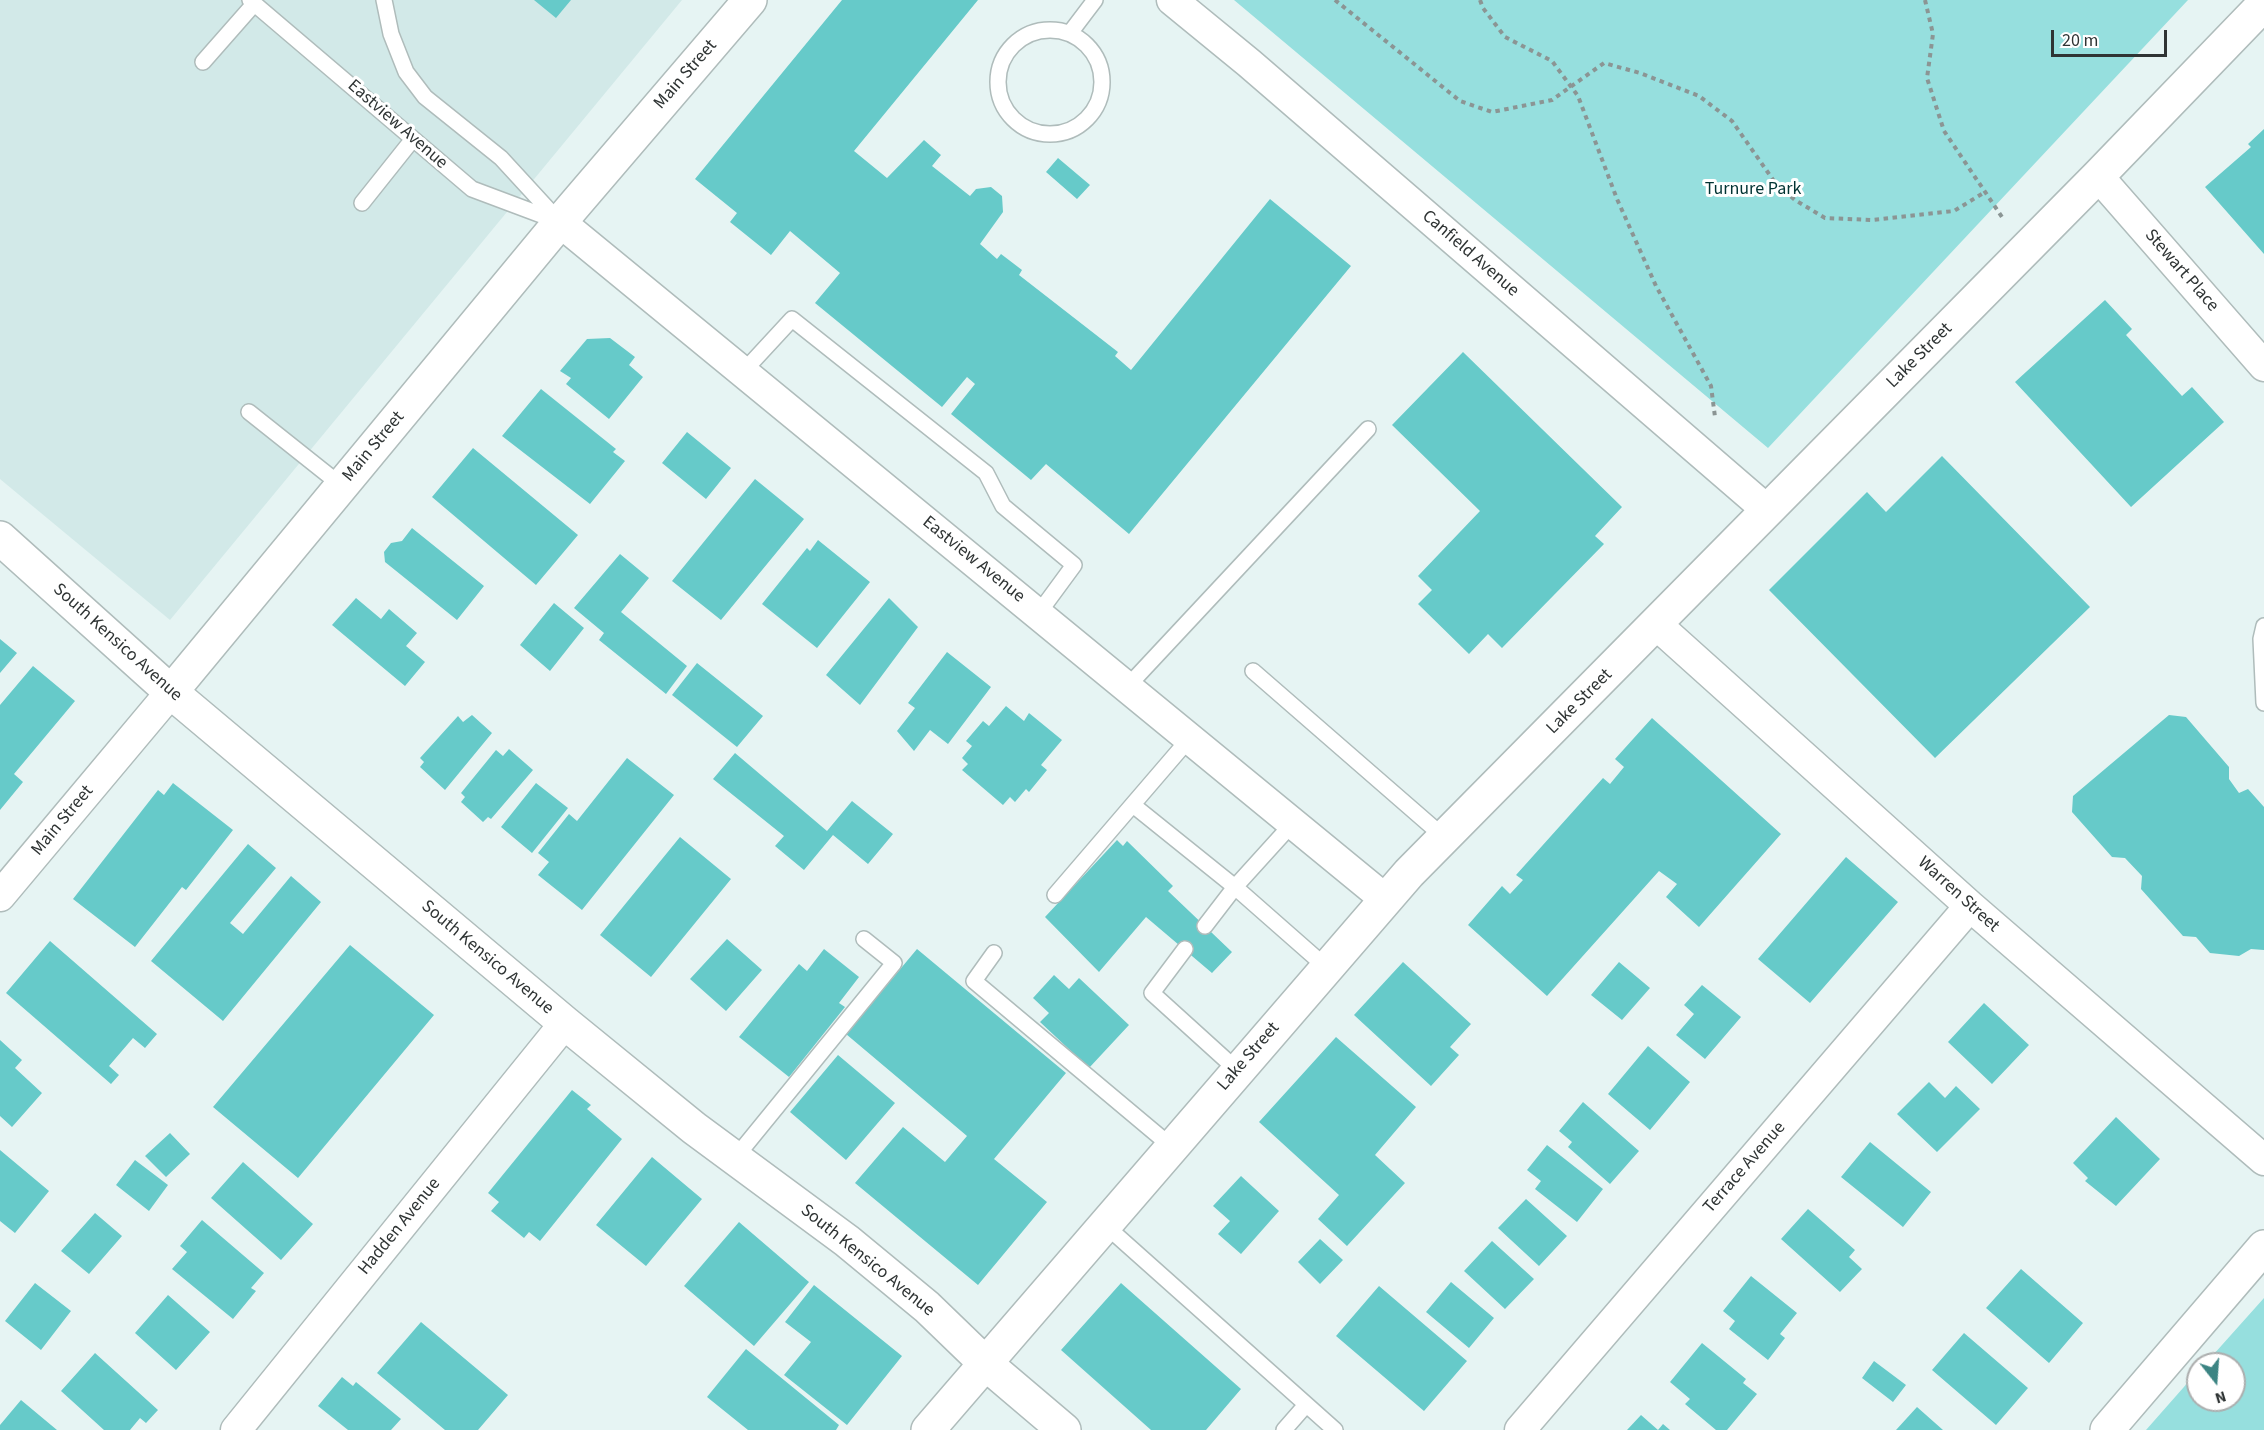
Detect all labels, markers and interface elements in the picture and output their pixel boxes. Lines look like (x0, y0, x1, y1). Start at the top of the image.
scale bar (2054, 18, 2170, 56)
text: 20 m (2062, 28, 2098, 53)
street label: Main Street (650, 36, 722, 114)
street label: Eastview Avenue (342, 76, 452, 174)
park label: Turnure Park (1705, 179, 1801, 201)
street label: Canfield Avenue (1417, 206, 1523, 302)
street label: Stewart Place (2139, 225, 2223, 317)
street label: Lake Street (1883, 319, 1957, 393)
street label: Main Street (338, 407, 410, 487)
street label: Eastview Avenue (917, 512, 1029, 608)
street label: South Kensico Avenue (48, 579, 186, 707)
street label: Lake Street (1543, 665, 1617, 739)
street label: Main Street (27, 781, 99, 861)
street label: Warren Street (1913, 853, 2003, 937)
street label: South Kensico Avenue (416, 896, 558, 1020)
street label: Lake Street (1213, 1018, 1285, 1096)
street label: Terrace Avenue (1699, 1118, 1791, 1218)
street label: Hadden Avenue (354, 1174, 446, 1280)
street label: South Kensico Avenue (796, 1200, 938, 1322)
north arrow (2186, 1352, 2246, 1412)
text: N (2212, 1385, 2229, 1409)

